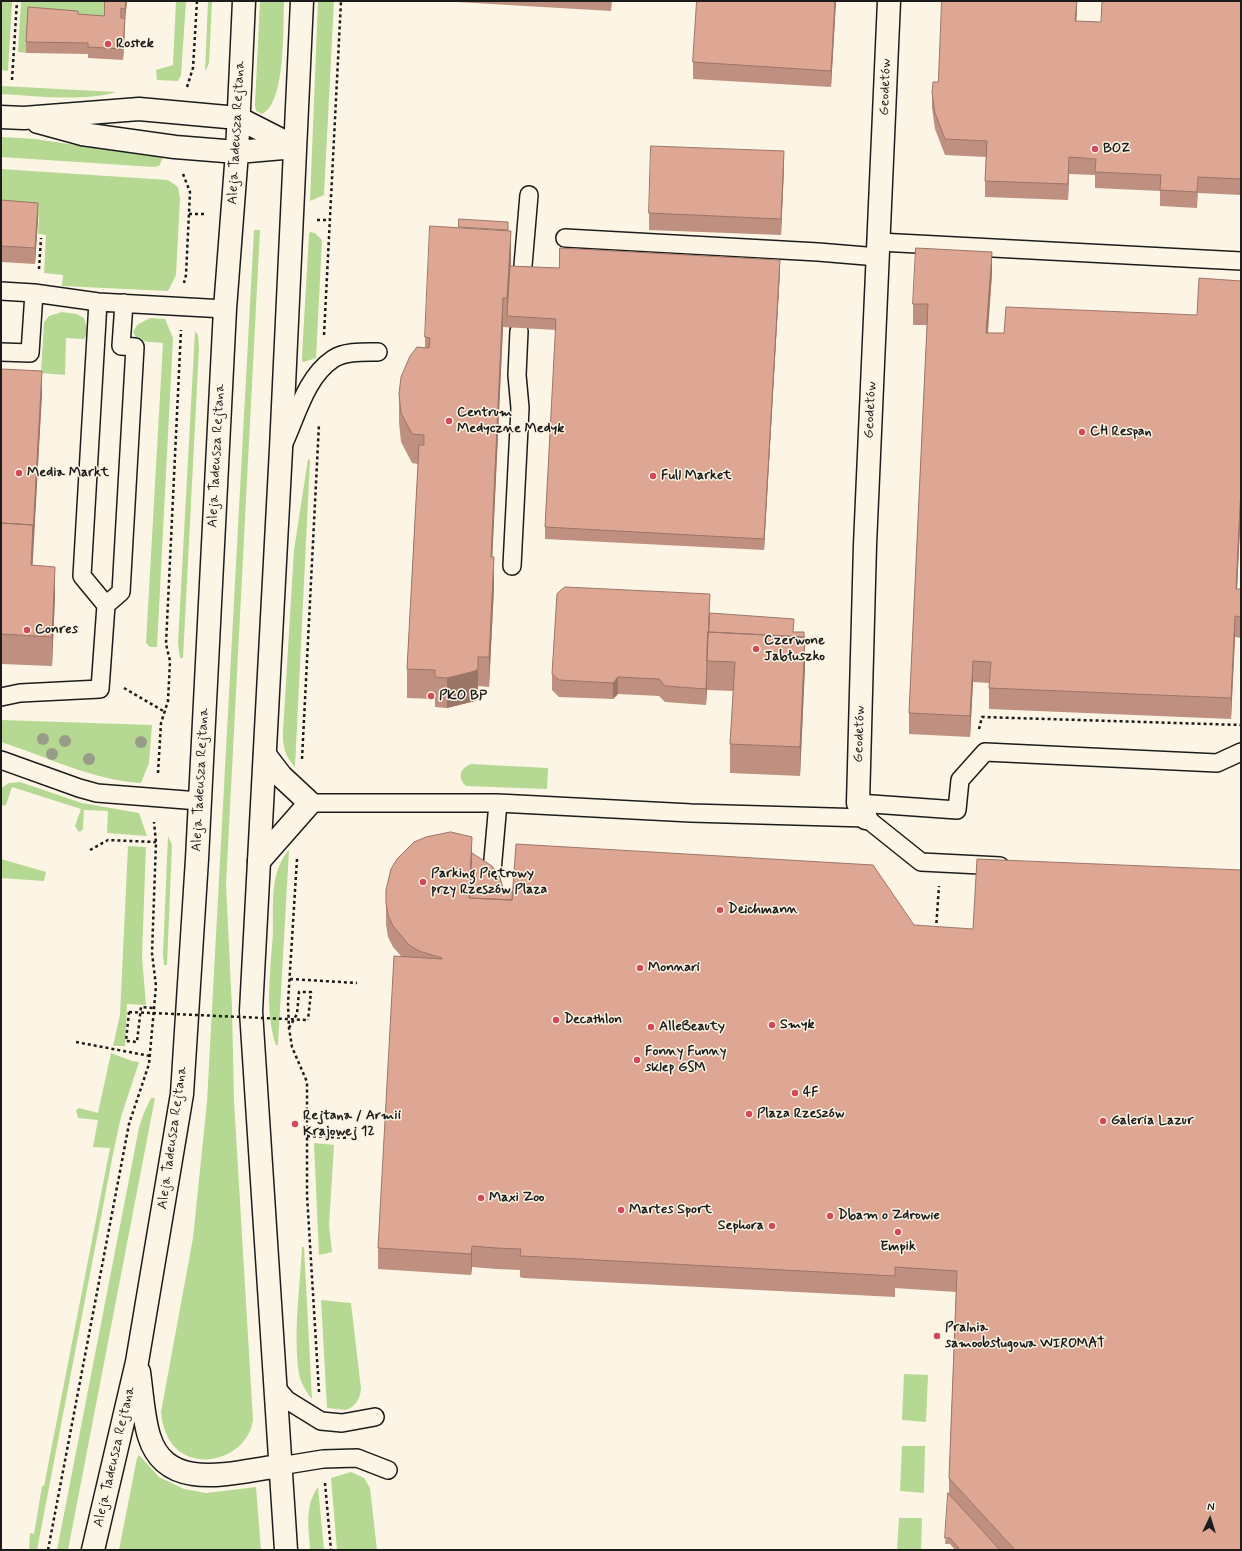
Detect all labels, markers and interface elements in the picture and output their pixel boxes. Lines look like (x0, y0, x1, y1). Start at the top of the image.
place label: Rostek (116, 36, 154, 52)
marker: Rostek (103, 39, 113, 49)
street label: Geodetów (877, 58, 895, 116)
street label: Aleja Tadeusza Rejtana (225, 61, 249, 205)
place label: BOZ (1103, 141, 1130, 157)
marker: BOZ (1090, 144, 1100, 154)
street label: Geodetów (861, 381, 881, 439)
street label: Aleja Tadeusza Rejtana (205, 384, 229, 528)
place label: Centrum Medyczne Medyk (457, 405, 564, 438)
marker: Centrum Medyczne Medyk (444, 416, 454, 426)
place label: CH Respan (1090, 424, 1152, 440)
marker: CH Respan (1077, 427, 1087, 437)
place label: Media Markt (27, 465, 109, 481)
marker: Media Markt (14, 468, 24, 478)
place label: Full Market (661, 468, 732, 484)
marker: Full Market (648, 471, 658, 481)
place label: Conres (35, 622, 78, 638)
marker: Conres (22, 625, 32, 635)
place label: Czerwone Jabłuszko (764, 633, 825, 666)
marker: Czerwone Jabłuszko (751, 644, 761, 654)
place label: PKO BP (439, 688, 487, 704)
marker: PKO BP (426, 691, 436, 701)
street label: Geodetów (851, 705, 869, 763)
street label: Aleja Tadeusza Rejtana (189, 708, 213, 852)
place label: Parking Piętrowy przy Rzeszów Plaza (431, 866, 547, 898)
marker: Parking Piętrowy przy Rzeszów Plaza (418, 877, 428, 887)
place label: Deichmann (728, 902, 798, 918)
marker: Deichmann (715, 905, 725, 915)
place label: Monnari (648, 960, 700, 976)
marker: Monnari (635, 963, 645, 973)
place label: Decathlon (564, 1012, 622, 1028)
marker: Decathlon (551, 1015, 561, 1025)
place label: Smyk (780, 1017, 815, 1033)
place label: AlleBeauty (659, 1019, 725, 1035)
marker: Smyk (767, 1020, 777, 1030)
marker: AlleBeauty (646, 1022, 656, 1032)
place label: Fonny Funny sklep GSM (645, 1044, 726, 1076)
marker: Fonny Funny sklep GSM (632, 1055, 642, 1065)
street label: Aleja Tadeusza Rejtana (155, 1065, 191, 1211)
place label: 4F (803, 1085, 819, 1101)
marker: 4F (790, 1088, 800, 1098)
place label: Plaza Rzeszów (757, 1106, 844, 1122)
place label: Rejtana / Armii Krajowej 12 (303, 1108, 401, 1140)
marker: Plaza Rzeszów (744, 1109, 754, 1119)
place label: Galeria Lazur (1111, 1113, 1194, 1129)
marker: Galeria Lazur (1098, 1116, 1108, 1126)
marker: Rejtana / Armii Krajowej 12 (290, 1119, 300, 1129)
place label: Maxi Zoo (489, 1190, 545, 1206)
marker: Maxi Zoo (476, 1193, 486, 1203)
place label: Martes Sport (629, 1202, 712, 1218)
marker: Martes Sport (616, 1205, 626, 1215)
place label: Dbam o Zdrowie (838, 1208, 940, 1224)
marker: Dbam o Zdrowie (825, 1211, 835, 1221)
place label: Sephora (718, 1218, 764, 1234)
marker: Sephora (767, 1221, 777, 1231)
marker: Empik (893, 1227, 903, 1237)
place label: Empik (880, 1239, 916, 1255)
place label: Pralnia samoobsługowa WIROMAT (945, 1320, 1105, 1352)
marker: Pralnia samoobsługowa WIROMAT (932, 1331, 942, 1341)
street label: Aleja Tadeusza Rejtana (91, 1385, 139, 1529)
north arrow (1190, 1499, 1230, 1539)
text: N (1207, 1500, 1215, 1514)

